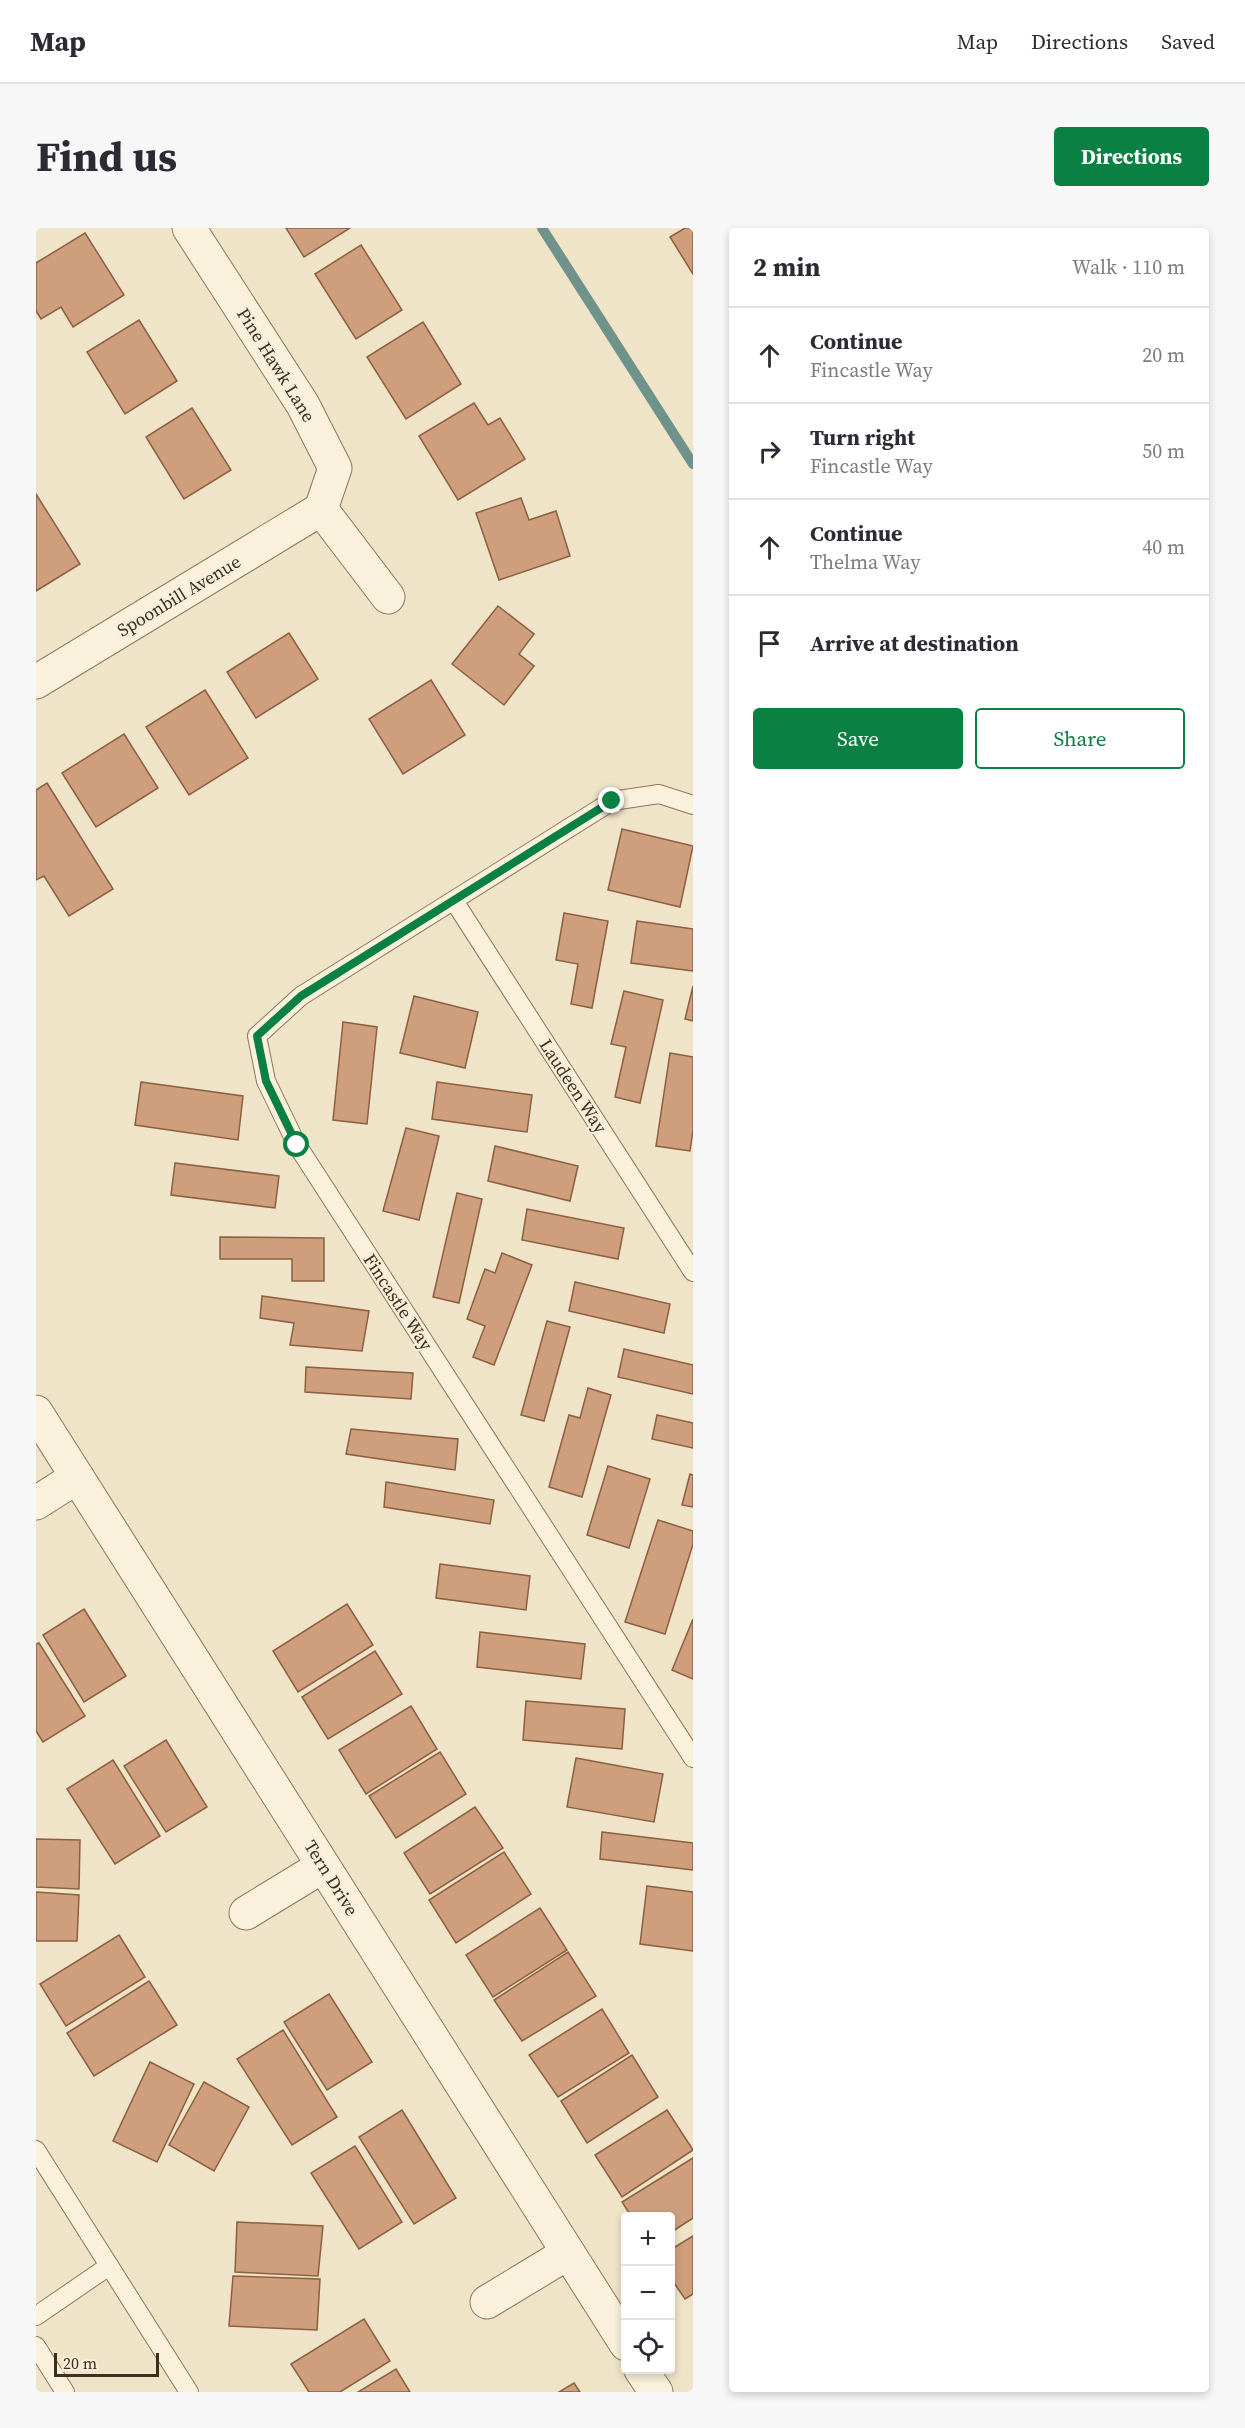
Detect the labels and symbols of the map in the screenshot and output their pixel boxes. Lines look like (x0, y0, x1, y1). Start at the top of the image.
street label: Pine Hawk Lane (231, 303, 322, 427)
street label: Spoonbill Avenue (112, 549, 245, 642)
route end (598, 787, 624, 813)
street label: Laudeen Way (534, 1034, 614, 1138)
route start (283, 1131, 309, 1157)
street label: Fincastle Way (358, 1249, 439, 1356)
street label: Tern Drive (298, 1835, 365, 1920)
scale bar (54, 2350, 159, 2378)

